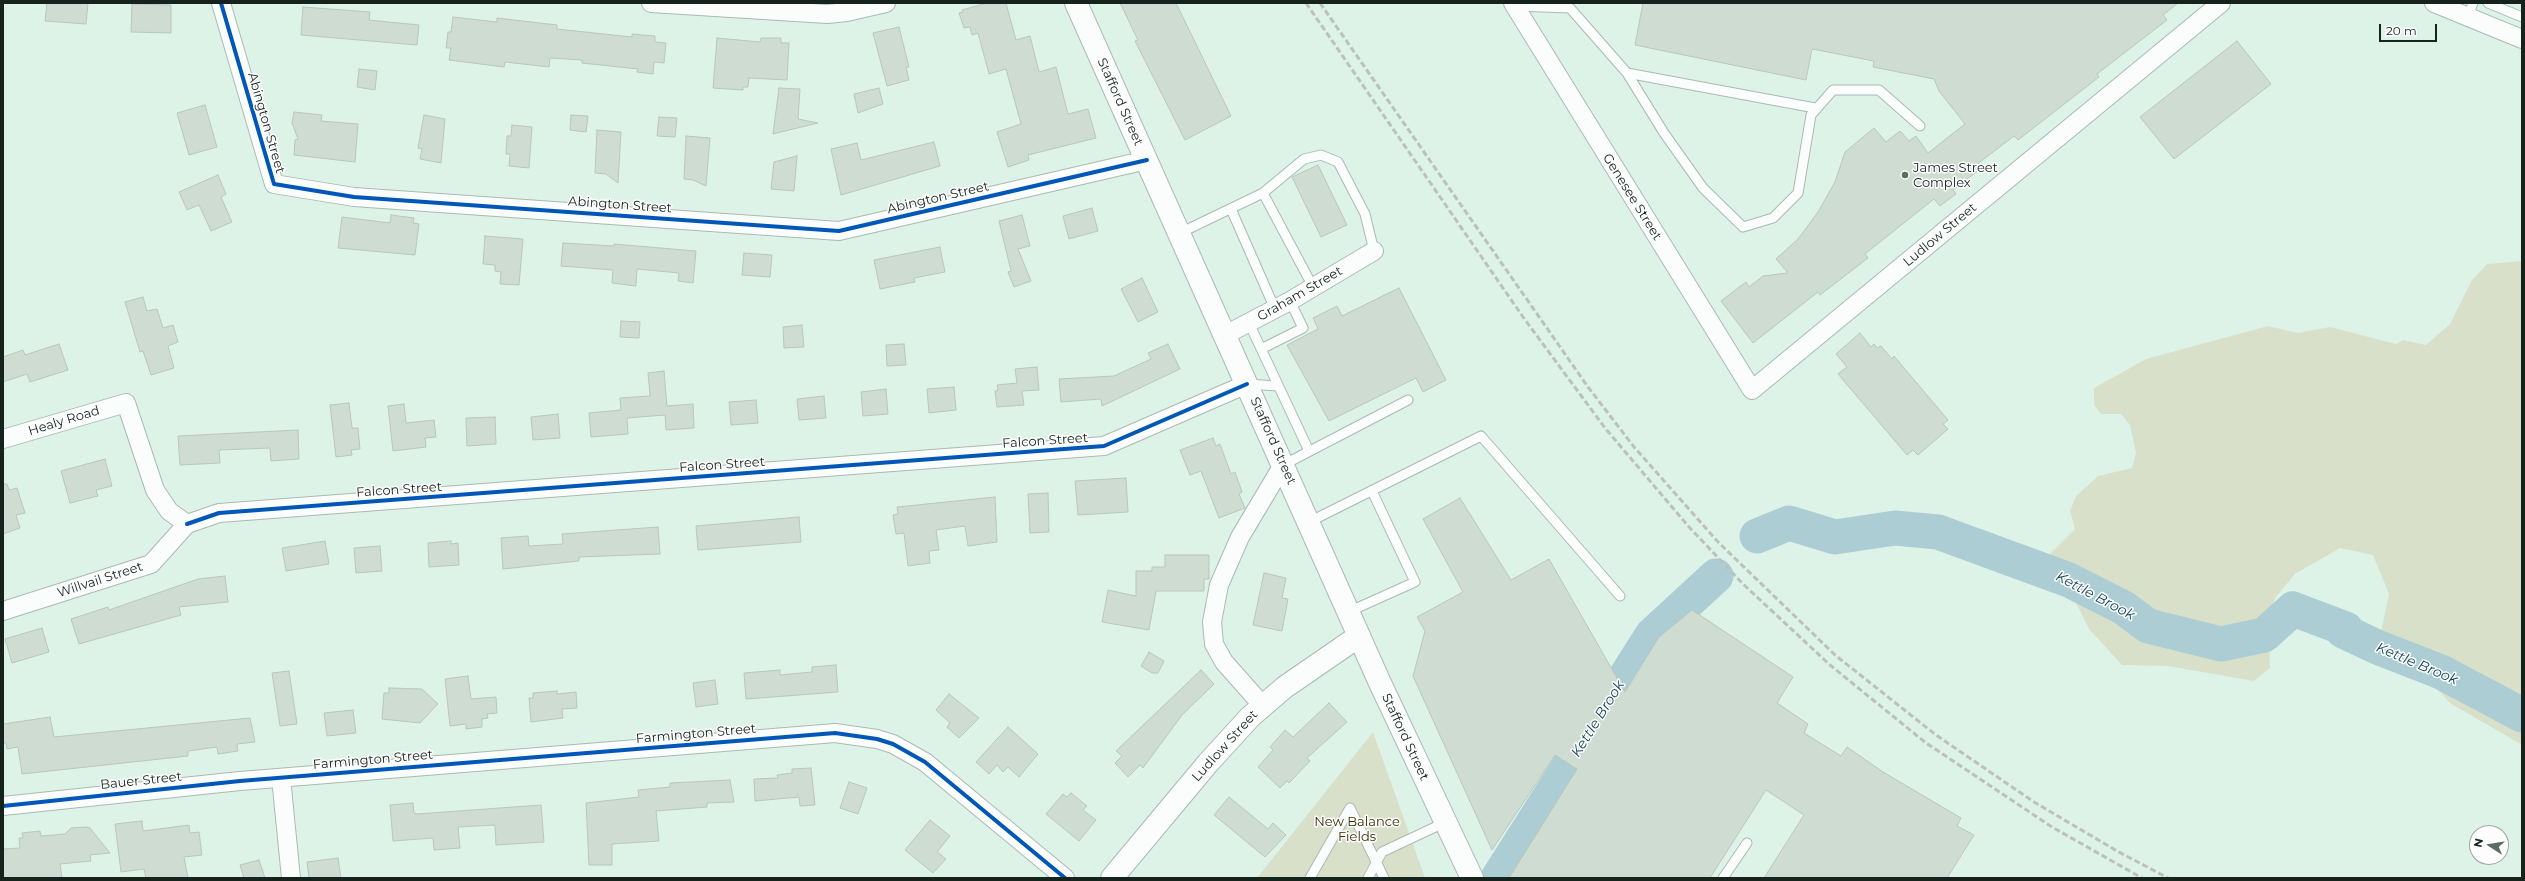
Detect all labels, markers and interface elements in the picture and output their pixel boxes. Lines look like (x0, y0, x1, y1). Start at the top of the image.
scale bar (2381, 16, 2439, 42)
text: 20 m (2386, 23, 2417, 38)
street label: Stafford Street (1094, 56, 1146, 148)
street label: Abington Street (244, 71, 288, 175)
street label: Genesee Street (1599, 151, 1665, 243)
place label: James Street Complex (1913, 160, 1998, 191)
marker: James Street Complex (1900, 170, 1910, 180)
street label: Abington Street (886, 179, 990, 217)
street label: Abington Street (568, 194, 672, 216)
street label: Ludlow Street (1900, 200, 1980, 270)
street label: Graham Street (1255, 263, 1345, 325)
street label: Stafford Street (1247, 395, 1299, 487)
street label: Healy Road (26, 403, 102, 439)
street label: Falcon Street (1002, 430, 1088, 452)
street label: Falcon Street (679, 454, 765, 476)
street label: Falcon Street (356, 479, 442, 501)
street label: Willvail Street (55, 559, 145, 601)
water label: Kettle Brook (2053, 568, 2137, 624)
water label: Kettle Brook (2374, 639, 2460, 689)
water label: Kettle Brook (1568, 678, 1628, 760)
street label: Stafford Street (1378, 691, 1432, 783)
street label: Ludlow Street (1189, 707, 1261, 785)
street label: Farmington Street (635, 721, 757, 747)
street label: Farmington Street (312, 747, 434, 773)
street label: Bauer Street (99, 769, 183, 793)
park label: New Balance Fields (1314, 814, 1400, 845)
north arrow (2469, 825, 2509, 865)
text: N (2470, 837, 2486, 849)

